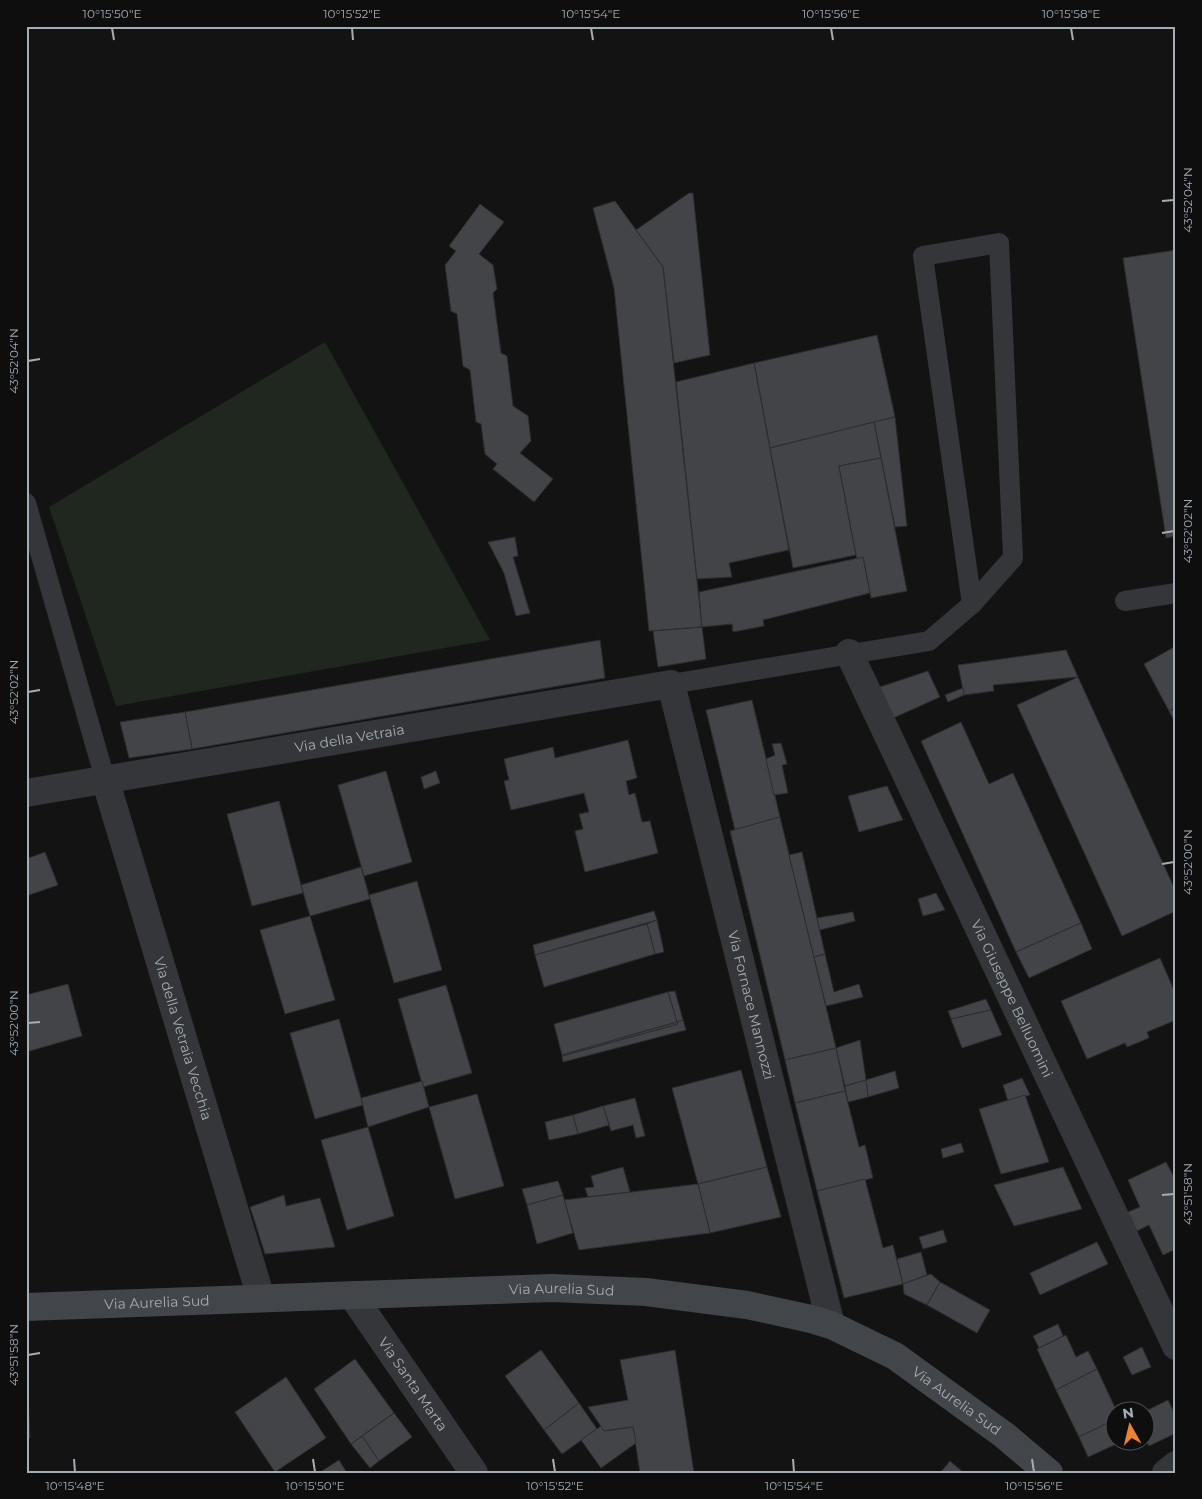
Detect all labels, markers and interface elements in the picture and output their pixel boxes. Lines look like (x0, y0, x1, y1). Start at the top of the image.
text: 10°15'50"E (83, 6, 141, 21)
text: 10°15'52"E (323, 6, 381, 21)
text: 10°15'54"E (562, 6, 620, 21)
text: 10°15'56"E (802, 6, 860, 21)
text: 10°15'58"E (1042, 6, 1100, 21)
text: 43°52'04"N (1180, 167, 1195, 233)
text: 43°52'04"N (6, 328, 21, 394)
text: 43°52'02"N (1180, 499, 1195, 563)
text: 43°52'02"N (6, 660, 21, 724)
street label: Via della Vetraia (293, 720, 406, 756)
text: 43°52'00"N (1180, 829, 1195, 895)
street label: Via Giuseppe Belluomini (967, 917, 1057, 1080)
street label: Via Fornace Mannozzi (724, 929, 778, 1081)
street label: Via della Vetraia Vecchia (150, 955, 216, 1122)
text: 43°52'00"N (6, 990, 21, 1056)
text: 43°51'58"N (1180, 1163, 1195, 1225)
street label: Via Aurelia Sud (509, 1279, 615, 1300)
street label: Via Aurelia Sud (104, 1291, 210, 1313)
text: 43°51'58"N (6, 1324, 21, 1386)
street label: Via Santa Marta (375, 1334, 452, 1435)
street label: Via Aurelia Sud (909, 1362, 1005, 1439)
north arrow (1104, 1402, 1154, 1452)
text: N (1121, 1403, 1135, 1423)
text: 10°15'48"E (45, 1478, 105, 1493)
text: 10°15'50"E (286, 1478, 344, 1493)
text: 10°15'52"E (526, 1478, 584, 1493)
text: 10°15'54"E (765, 1478, 823, 1493)
text: 10°15'56"E (1005, 1478, 1063, 1493)

